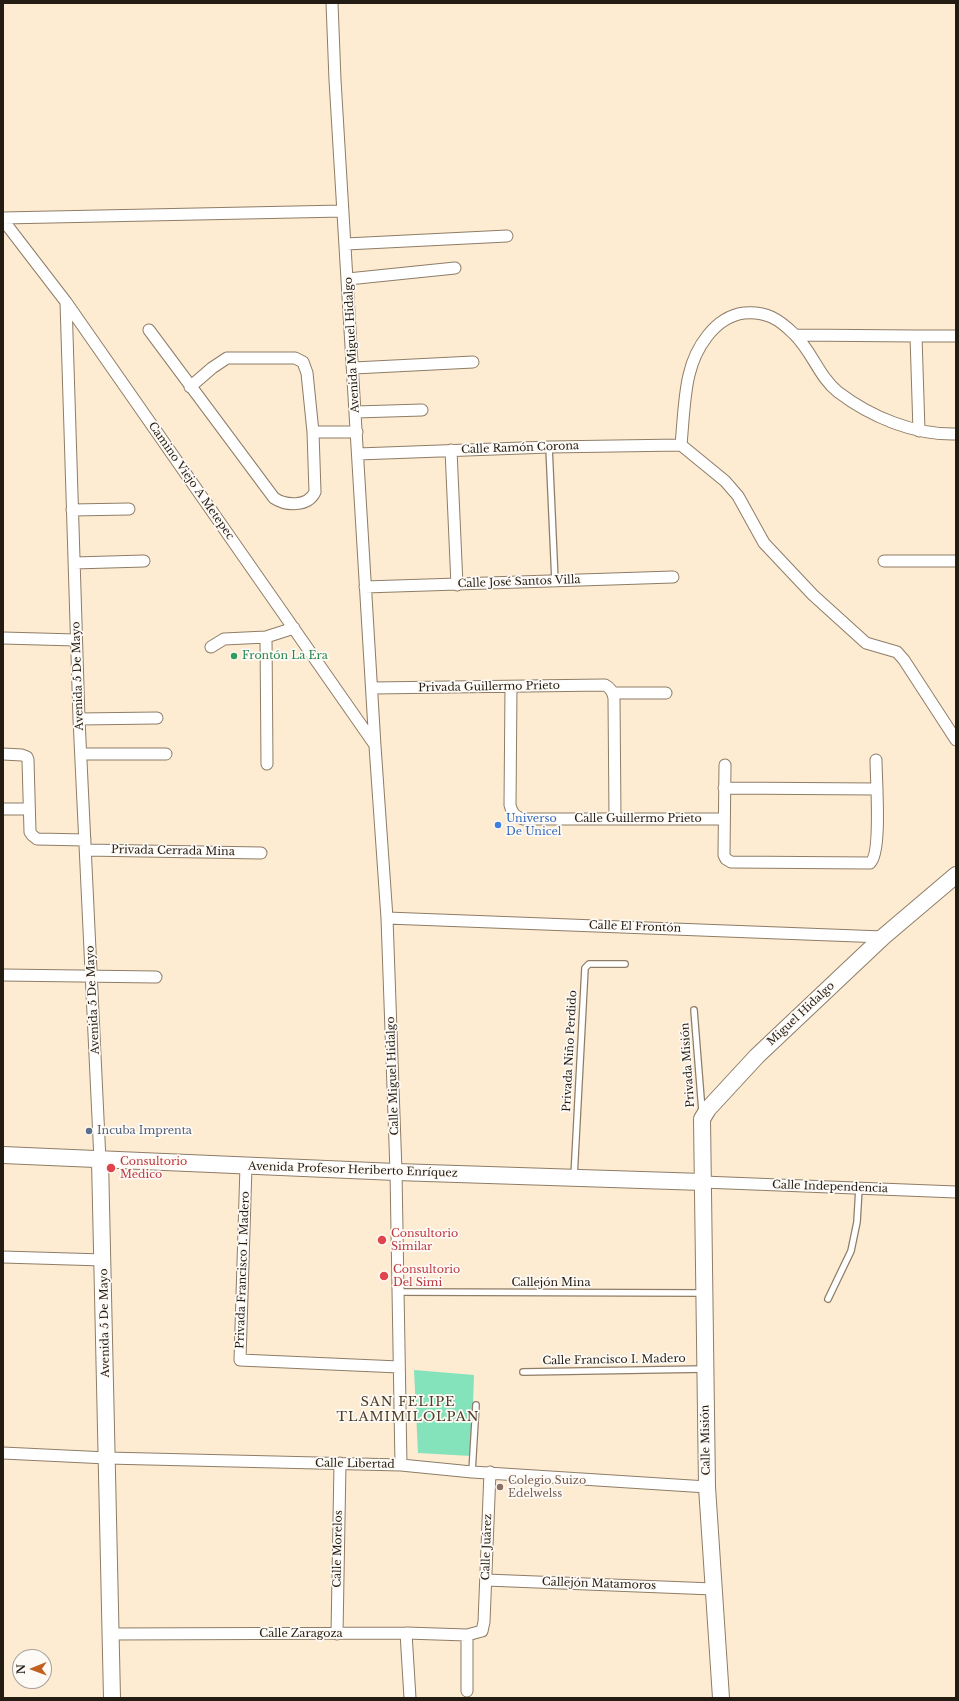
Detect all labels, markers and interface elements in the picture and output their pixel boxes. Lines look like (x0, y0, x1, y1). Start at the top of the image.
street label: Avenida Miguel Hidalgo (342, 277, 362, 413)
street label: Camino Viejo A Metepec (145, 420, 237, 542)
street label: Calle Ramón Corona (461, 439, 579, 457)
street label: Calle José Santos Villa (457, 573, 581, 591)
street label: Avenida 5 De Mayo (70, 621, 86, 731)
place label: Frontón La Era (242, 649, 328, 663)
marker: Frontón La Era (229, 651, 239, 661)
street label: Privada Guillermo Prieto (418, 679, 560, 695)
place label: Universo De Unicel (506, 812, 561, 838)
street label: Calle Guillermo Prieto (574, 812, 702, 826)
marker: Universo De Unicel (493, 820, 503, 830)
street label: Privada Cerrada Mina (111, 843, 235, 859)
street label: Calle El Frontón (589, 919, 681, 935)
street label: Avenida 5 De Mayo (84, 945, 102, 1055)
street label: Miguel Hidalgo (765, 979, 837, 1049)
street label: Privada Niño Perdido (560, 990, 580, 1112)
street label: Calle Miguel Hidalgo (384, 1016, 402, 1136)
street label: Privada Misión (678, 1022, 698, 1108)
place label: Incuba Imprenta (97, 1124, 192, 1138)
marker: Incuba Imprenta (84, 1126, 94, 1136)
place label: Consultorio Medico (120, 1155, 187, 1181)
street label: Avenida Profesor Heriberto Enríquez (248, 1160, 458, 1180)
marker: Consultorio Medico (105, 1162, 117, 1174)
street label: Calle Independencia (772, 1178, 888, 1196)
street label: Privada Francisco I. Madero (234, 1191, 252, 1349)
place label: Consultorio Similar (391, 1227, 458, 1253)
marker: Consultorio Similar (376, 1234, 388, 1246)
place label: Consultorio Del Simi (393, 1263, 460, 1289)
street label: Avenida 5 De Mayo (97, 1268, 113, 1378)
marker: Consultorio Del Simi (378, 1270, 390, 1282)
street label: Callejón Mina (511, 1276, 591, 1290)
street label: Calle Francisco I. Madero (542, 1352, 686, 1368)
district label: SAN FELIPE TLAMIMILOLPAN (337, 1394, 479, 1425)
street label: Calle Misión (699, 1404, 713, 1476)
street label: Calle Libertad (315, 1457, 395, 1471)
place label: Colegio Suizo Edelwelss (508, 1474, 586, 1500)
marker: Colegio Suizo Edelwelss (495, 1482, 505, 1492)
street label: Calle Morelos (331, 1510, 345, 1588)
street label: Calle Juárez (479, 1513, 495, 1581)
street label: Callejón Matamoros (542, 1575, 656, 1593)
street label: Calle Zaragoza (259, 1627, 343, 1641)
north arrow (12, 1649, 52, 1689)
text: N (14, 1664, 28, 1674)

